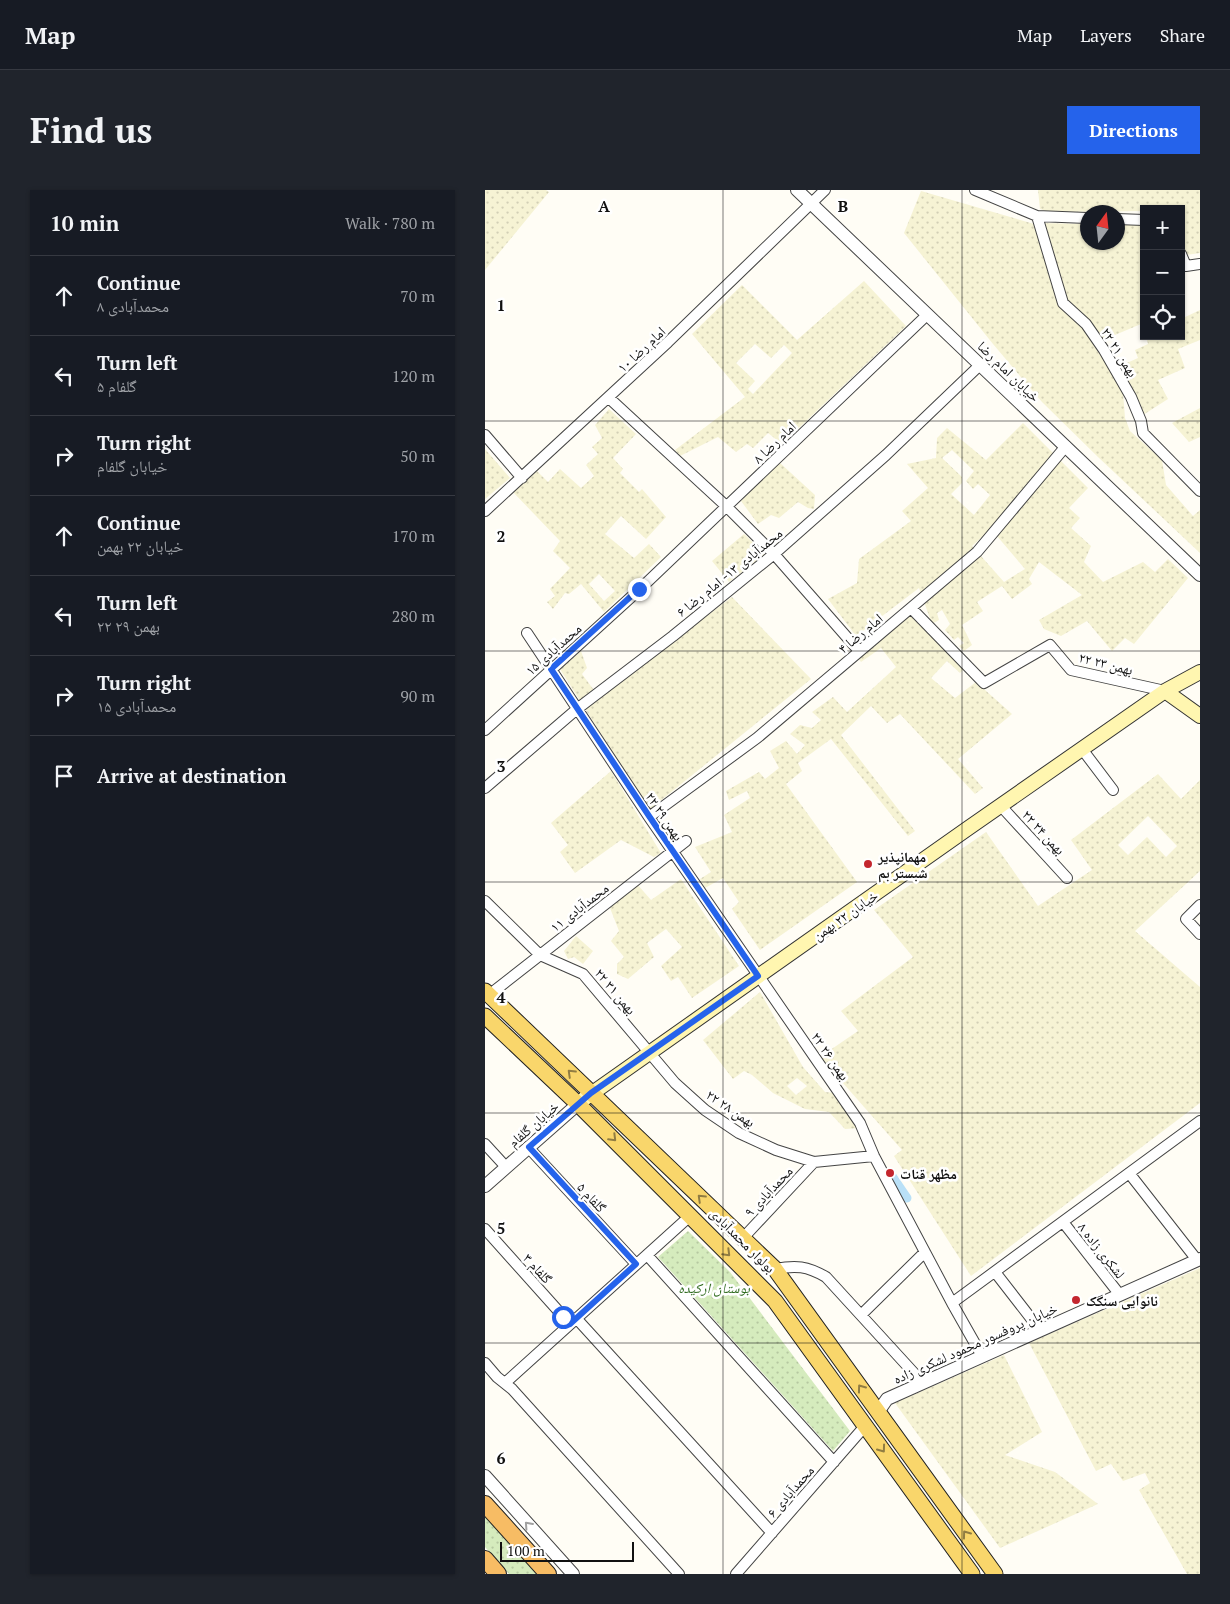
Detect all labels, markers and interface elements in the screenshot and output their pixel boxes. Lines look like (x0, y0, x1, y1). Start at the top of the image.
text: Map (25, 19, 75, 51)
text: Map (1017, 23, 1052, 47)
text: Layers (1080, 23, 1132, 47)
text: Share (1160, 23, 1205, 47)
button: Directions (1067, 106, 1200, 154)
text: Find us (30, 107, 152, 153)
text: A (598, 195, 610, 217)
text: B (838, 195, 848, 217)
north arrow (1080, 205, 1125, 250)
map controls (1140, 205, 1185, 340)
button: + (1140, 205, 1185, 250)
text: 10 min (50, 209, 119, 237)
text: Walk · 780 m (345, 212, 435, 234)
button: − (1140, 250, 1185, 295)
text: Continue (97, 270, 181, 295)
icon: ahead (50, 282, 78, 310)
text: 70 m (400, 285, 435, 307)
text: 1 (496, 294, 506, 316)
text: محمدآبادی ۸ (97, 295, 169, 317)
button: locate (1140, 295, 1185, 340)
street label: امام رضا ۱۰ (613, 322, 670, 377)
street label: ۲۲ بهمن ۲۱ (1097, 324, 1143, 381)
street label: خیابان امام رضا (973, 336, 1044, 406)
text: Turn left (97, 350, 178, 375)
icon: left (50, 362, 78, 390)
text: 120 m (392, 365, 435, 387)
text: گلفام ۵ (97, 375, 137, 397)
street label: امام رضا ۸ (748, 417, 800, 468)
text: Turn right (97, 430, 191, 455)
icon: right (50, 442, 78, 470)
text: 50 m (400, 445, 435, 467)
text: خیابان گلفام (97, 455, 167, 477)
text: Continue (97, 510, 181, 535)
icon: ahead (50, 522, 78, 550)
street label: محمدآبادی ۱۳- امام رضا ۶ (672, 523, 787, 621)
text: 170 m (392, 525, 435, 547)
text: 2 (496, 525, 506, 547)
text: خیابان ۲۲ بهمن (97, 535, 183, 557)
route end (628, 578, 651, 601)
text: Turn left (97, 590, 178, 615)
icon: left (50, 602, 78, 630)
text: 280 m (392, 605, 435, 627)
street label: امام رضا ۴ (834, 609, 887, 658)
text: ۲۲ بهمن ۲۹ (97, 615, 160, 637)
street label: محمدآبادی ۱۵ (521, 619, 585, 679)
street label: ۲۲ بهمن ۲۳ (1077, 647, 1135, 679)
text: Turn right (97, 670, 191, 695)
icon: right (50, 682, 78, 710)
text: 90 m (400, 685, 435, 707)
text: محمدآبادی ۱۵ (97, 695, 176, 717)
text: 3 (496, 755, 506, 777)
icon: arrive (50, 762, 78, 790)
text: Arrive at destination (97, 763, 286, 788)
street label: ۲۲ بهمن ۲۹ (642, 788, 688, 844)
street label: ۲۲ بهمن ۲۴ (1018, 805, 1070, 859)
place label: مهمانپذیر شبستر بم (877, 847, 928, 883)
marker: مهمانپذیر شبستر بم (862, 858, 874, 870)
street label: محمدآبادی ۱۱ (546, 878, 612, 936)
street label: خیابان ۲۲ بهمن (809, 885, 882, 944)
street label: ۲۲ بهمن ۳۱ (591, 964, 641, 1018)
text: 4 (496, 986, 506, 1008)
street label: ۲۲ بهمن ۲۶ (807, 1028, 855, 1084)
one-way arrow (567, 1070, 576, 1079)
street label: ۲۲ بهمن ۲۸ (703, 1085, 759, 1131)
street label: خیابان گلفام (504, 1097, 563, 1152)
one-way arrow (607, 1132, 616, 1141)
street label: محمدآبادی ۹ (740, 1161, 796, 1221)
place label: مظهر قنات (900, 1164, 957, 1183)
marker: مظهر قنات (884, 1167, 896, 1179)
street label: گلفام ۵ (572, 1178, 611, 1217)
one-way arrow (697, 1195, 706, 1204)
street label: بولوار محمدآبادی (706, 1203, 780, 1277)
text: 5 (496, 1217, 506, 1239)
street label: لشکری زاده ٨ (1074, 1218, 1130, 1282)
one-way arrow (721, 1247, 730, 1256)
street label: گلفام ۳ (519, 1249, 557, 1288)
park label: بوستان ارکیده (678, 1278, 750, 1297)
place label: نانوایی سنگک (1086, 1291, 1158, 1310)
marker: نانوایی سنگک (1070, 1294, 1082, 1306)
street label: خیابان پروفسور محمود لشکری زاده (890, 1298, 1060, 1388)
route start (552, 1306, 575, 1329)
one-way arrow (858, 1385, 867, 1394)
one-way arrow (876, 1443, 884, 1452)
text: 6 (496, 1447, 506, 1469)
street label: محمدآبادی ۶ (762, 1461, 818, 1521)
one-way arrow (525, 1521, 534, 1530)
one-way arrow (963, 1531, 972, 1540)
scale bar (500, 1539, 634, 1562)
text: 100 m (507, 1541, 545, 1560)

